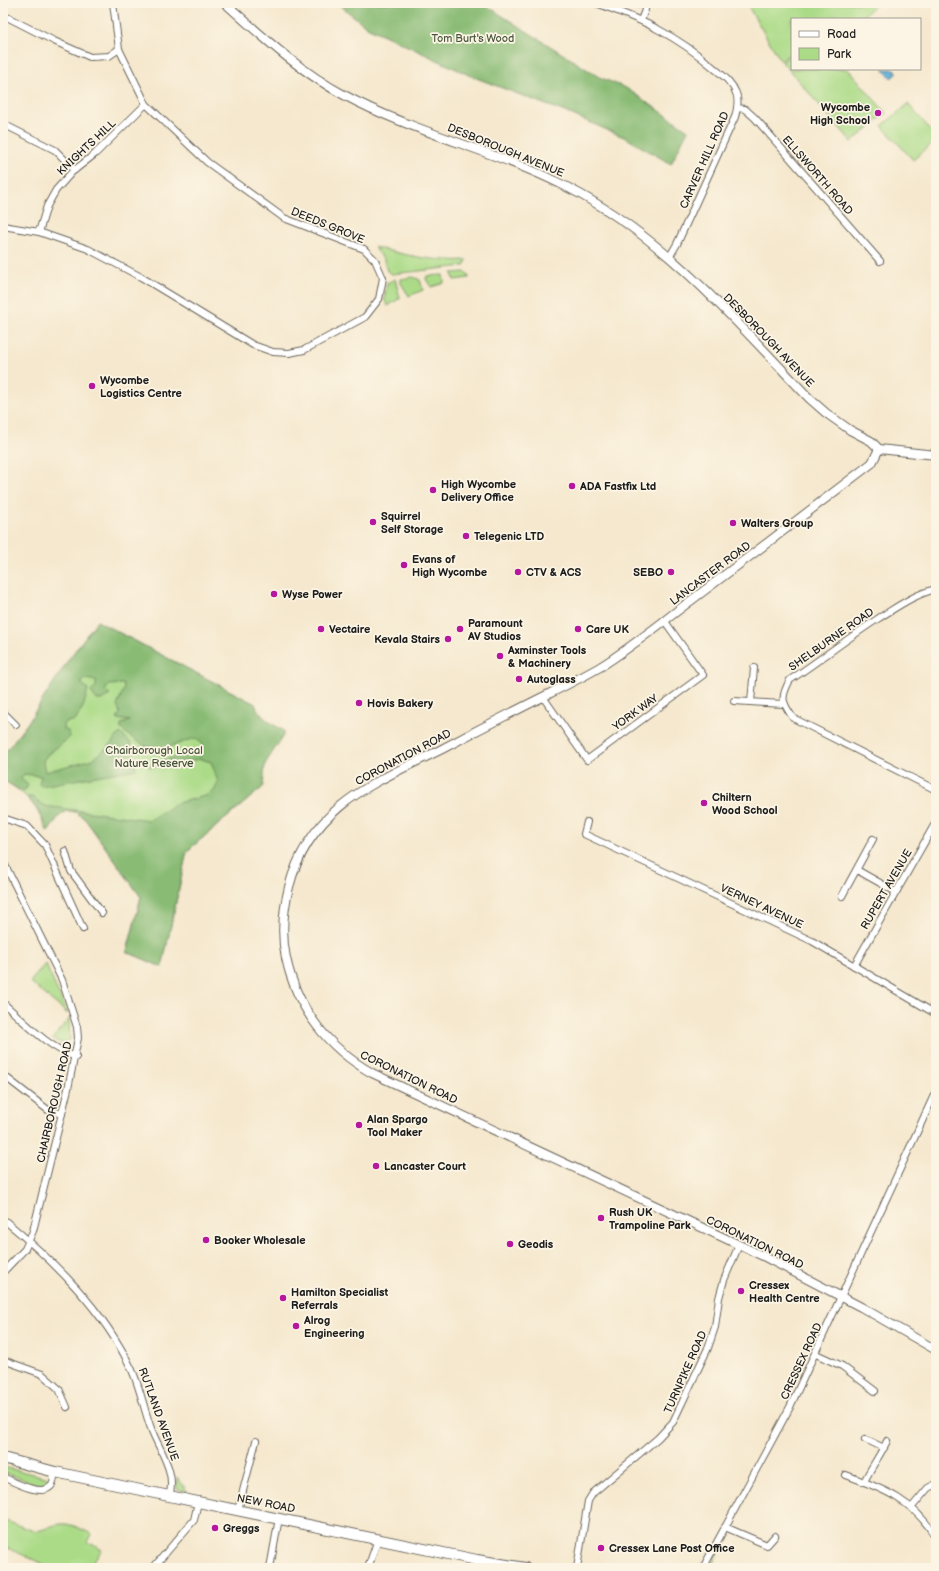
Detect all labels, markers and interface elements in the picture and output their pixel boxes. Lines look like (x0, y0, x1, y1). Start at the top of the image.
legend (791, 18, 921, 70)
text: Road (827, 27, 856, 42)
park label: Tom Burt's Wood (432, 32, 514, 45)
text: Park (827, 47, 851, 62)
place label: Wycombe High School (810, 101, 870, 127)
marker: Wycombe High School (873, 108, 883, 118)
street label: CARVER HILL ROAD (677, 110, 732, 211)
street label: KNIGHTS HILL (54, 116, 119, 178)
street label: DESBOROUGH AVENUE (446, 121, 566, 180)
street label: ELLSWORTH ROAD (780, 133, 856, 218)
street label: DEEDS GROVE (289, 205, 367, 246)
street label: DESBOROUGH AVENUE (721, 291, 817, 390)
place label: Wycombe Logistics Centre (100, 374, 182, 400)
marker: Wycombe Logistics Centre (87, 381, 97, 391)
place label: High Wycombe Delivery Office (441, 478, 516, 504)
place label: ADA Fastfix Ltd (579, 480, 656, 493)
marker: ADA Fastfix Ltd (567, 481, 577, 491)
marker: High Wycombe Delivery Office (428, 485, 438, 495)
place label: Squirrel Self Storage (381, 510, 443, 536)
marker: Squirrel Self Storage (368, 517, 378, 527)
place label: Walters Group (741, 517, 813, 530)
marker: Walters Group (728, 518, 738, 528)
place label: Telegenic LTD (474, 530, 544, 543)
marker: Telegenic LTD (461, 531, 471, 541)
street label: LANCASTER ROAD (667, 539, 753, 608)
place label: Evans of High Wycombe (412, 553, 487, 579)
marker: Evans of High Wycombe (399, 560, 409, 570)
place label: CTV & ACS (526, 566, 581, 579)
place label: SEBO (633, 566, 663, 579)
marker: CTV & ACS (513, 567, 523, 577)
marker: SEBO (666, 567, 676, 577)
place label: Wyse Power (282, 588, 343, 601)
marker: Wyse Power (269, 589, 279, 599)
street label: SHELBURNE ROAD (786, 605, 876, 674)
place label: Paramount AV Studios (467, 617, 523, 643)
place label: Vectaire (329, 623, 370, 636)
place label: Care UK (586, 623, 629, 636)
marker: Vectaire (316, 624, 326, 634)
marker: Paramount AV Studios (455, 624, 465, 634)
marker: Care UK (573, 624, 583, 634)
place label: Kevala Stairs (374, 633, 441, 646)
marker: Kevala Stairs (443, 634, 453, 644)
place label: Axminster Tools & Machinery (507, 644, 587, 670)
marker: Axminster Tools & Machinery (495, 651, 505, 661)
place label: Autoglass (526, 673, 576, 686)
marker: Autoglass (514, 674, 524, 684)
street label: YORK WAY (609, 691, 661, 734)
place label: Hovis Bakery (367, 697, 433, 710)
marker: Hovis Bakery (354, 698, 364, 708)
street label: CORONATION ROAD (353, 727, 453, 788)
park label: Chairborough Local Nature Reserve (105, 744, 203, 770)
place label: Chiltern Wood School (712, 791, 778, 817)
marker: Chiltern Wood School (699, 798, 709, 808)
street label: RUPERT AVENUE (858, 847, 915, 932)
street label: VERNEY AVENUE (718, 882, 805, 931)
street label: CHAIRBOROUGH ROAD (34, 1040, 75, 1164)
street label: CORONATION ROAD (358, 1048, 460, 1107)
place label: Alan Spargo Tool Maker (366, 1113, 428, 1139)
marker: Alan Spargo Tool Maker (354, 1120, 364, 1130)
place label: Lancaster Court (384, 1160, 466, 1173)
marker: Lancaster Court (371, 1161, 381, 1171)
place label: Rush UK Trampoline Park (609, 1206, 691, 1232)
marker: Rush UK Trampoline Park (596, 1213, 606, 1223)
street label: CORONATION ROAD (704, 1213, 806, 1272)
place label: Booker Wholesale (214, 1234, 305, 1247)
marker: Booker Wholesale (201, 1235, 211, 1245)
place label: Geodis (518, 1238, 554, 1251)
marker: Geodis (505, 1239, 515, 1249)
place label: Cressex Health Centre (749, 1279, 820, 1305)
place label: Hamilton Specialist Referrals (291, 1286, 388, 1312)
marker: Cressex Health Centre (736, 1286, 746, 1296)
marker: Hamilton Specialist Referrals (278, 1293, 288, 1303)
place label: Alrog Engineering (303, 1314, 364, 1340)
marker: Alrog Engineering (291, 1321, 301, 1331)
street label: CRESSEX ROAD (778, 1321, 825, 1402)
street label: TURNPIKE ROAD (661, 1329, 709, 1416)
street label: RUTLAND AVENUE (136, 1366, 181, 1463)
street label: NEW ROAD (236, 1491, 296, 1516)
place label: Greggs (223, 1522, 260, 1535)
marker: Greggs (210, 1523, 220, 1533)
place label: Cressex Lane Post Office (609, 1542, 734, 1555)
marker: Cressex Lane Post Office (596, 1543, 606, 1553)

